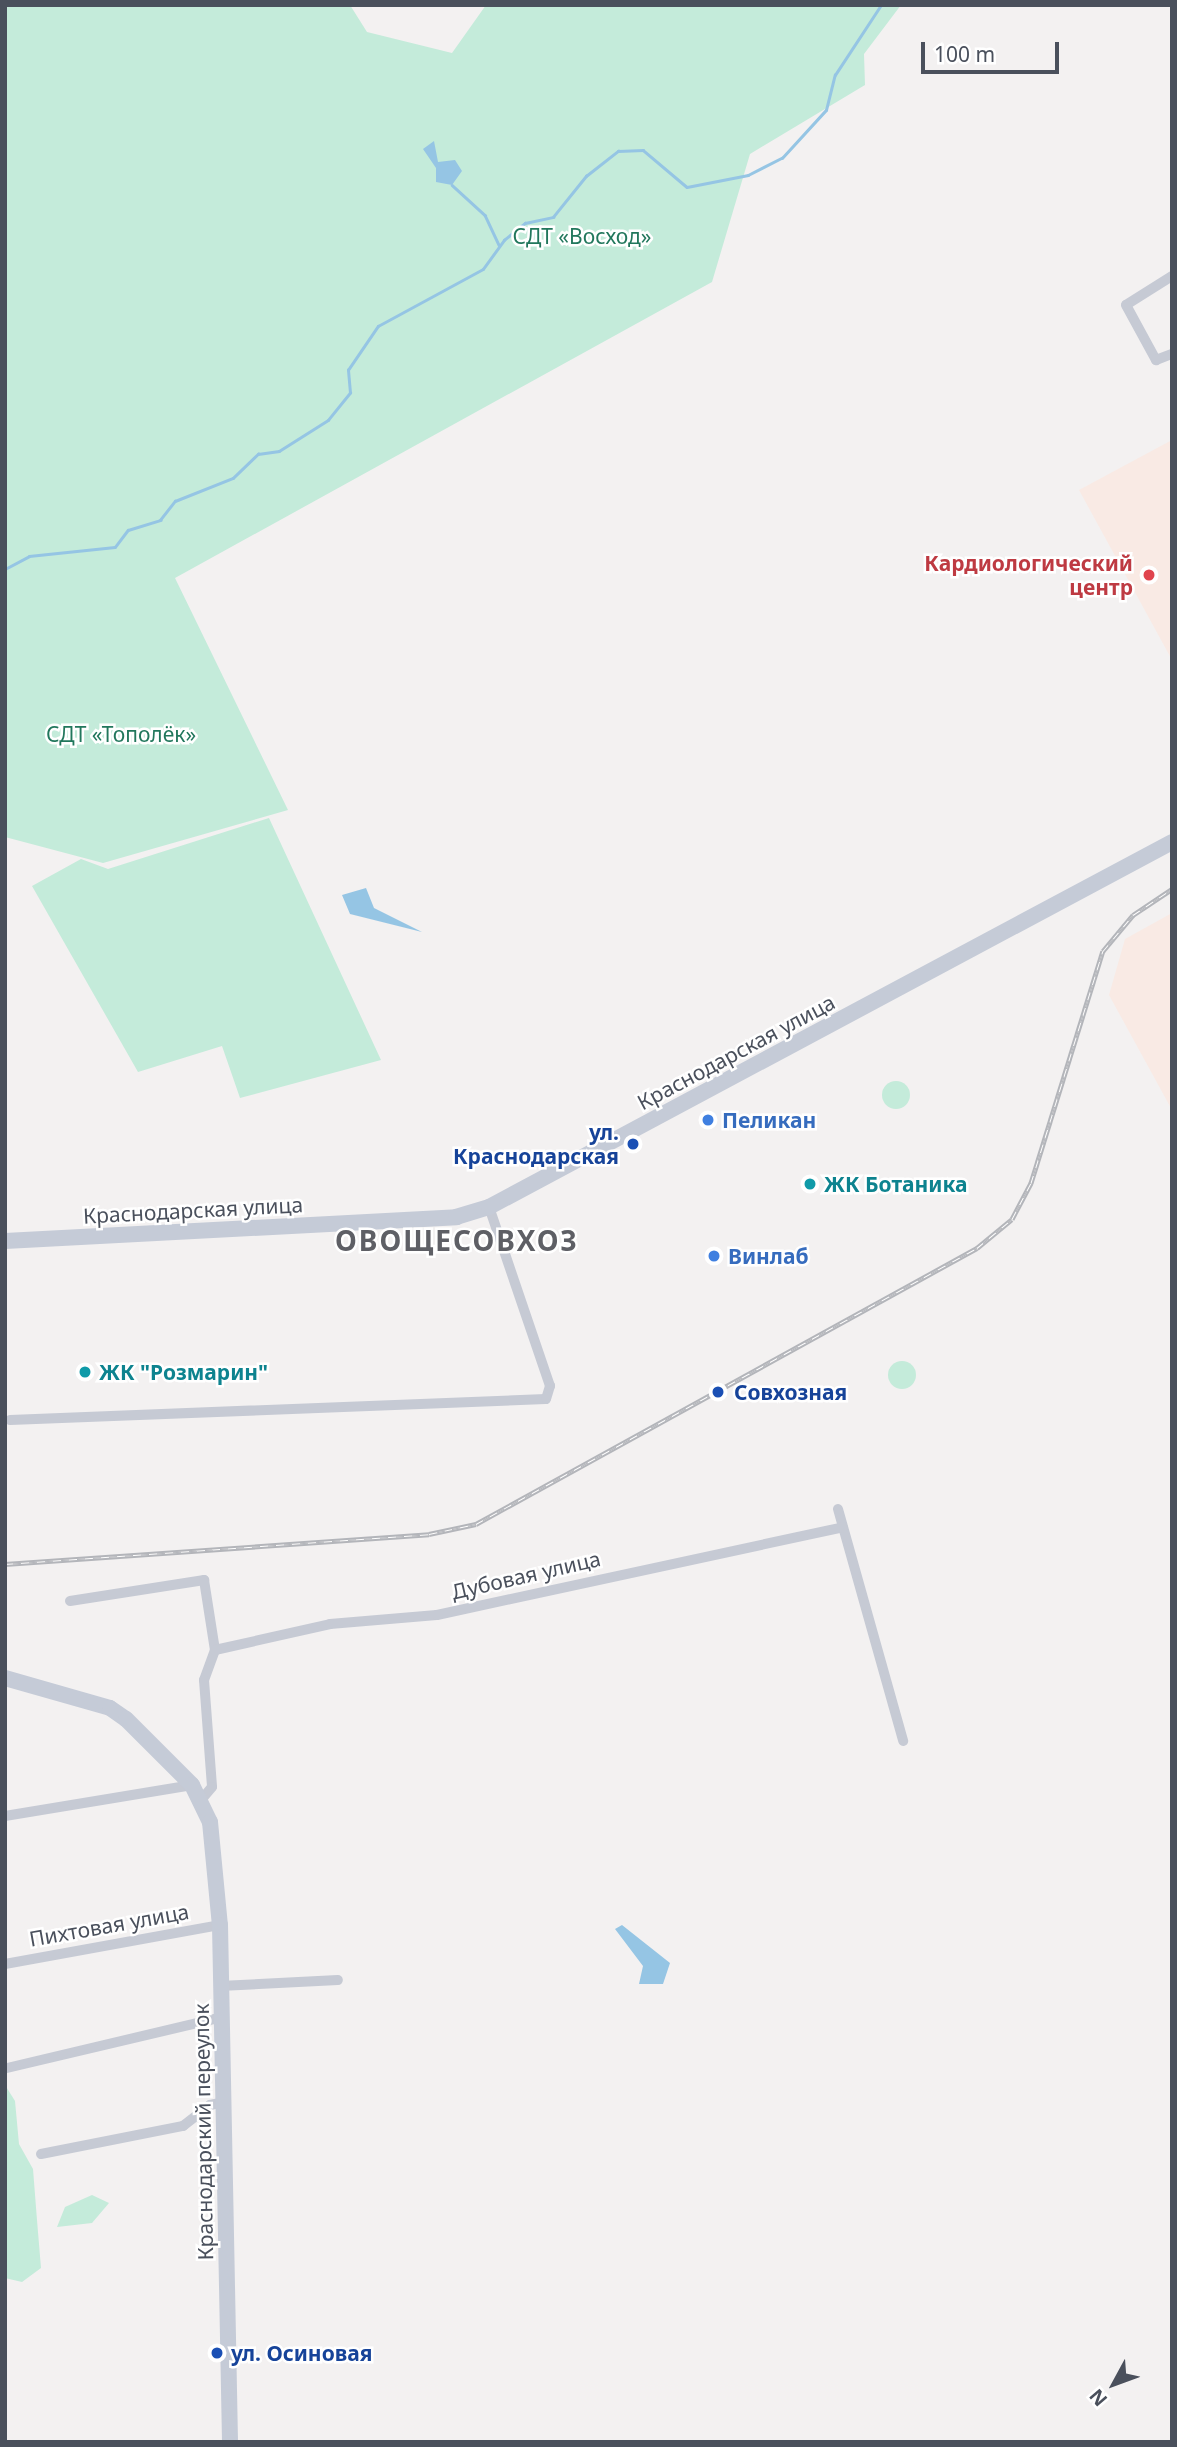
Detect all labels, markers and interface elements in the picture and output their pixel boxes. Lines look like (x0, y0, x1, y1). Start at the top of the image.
scale bar (925, 28, 1063, 72)
text: 100 m (934, 40, 995, 68)
park label: СДТ «Восход» (512, 223, 652, 249)
place label: Кардиологический центр (924, 550, 1133, 600)
marker: Кардиологический центр (1139, 565, 1159, 585)
park label: СДТ «Тополёк» (46, 721, 196, 747)
street label: Краснодарская улица (633, 989, 839, 1115)
place label: Пеликан (722, 1107, 816, 1133)
marker: Пеликан (700, 1112, 716, 1128)
place label: ул. Краснодарская (453, 1119, 619, 1169)
marker: ул. Краснодарская (625, 1136, 641, 1152)
place label: ЖК Ботаника (824, 1171, 967, 1197)
marker: ЖК Ботаника (802, 1176, 818, 1192)
street label: Краснодарская улица (82, 1192, 304, 1228)
district label: ОВОЩЕСОВХОЗ (336, 1223, 578, 1257)
place label: Винлаб (728, 1243, 809, 1269)
marker: Винлаб (706, 1248, 722, 1264)
place label: ЖК "Розмарин" (99, 1359, 268, 1385)
marker: ЖК "Розмарин" (77, 1364, 93, 1380)
place label: Совхозная (734, 1379, 847, 1405)
marker: Совхозная (708, 1382, 728, 1402)
street label: Дубовая улица (449, 1546, 603, 1604)
street label: Пихтовая улица (27, 1899, 191, 1951)
street label: Краснодарский переулок (188, 2003, 218, 2261)
place label: ул. Осиновая (231, 2340, 372, 2366)
marker: ул. Осиновая (209, 2345, 225, 2361)
north arrow (1079, 2349, 1149, 2419)
text: N (1083, 2383, 1113, 2412)

